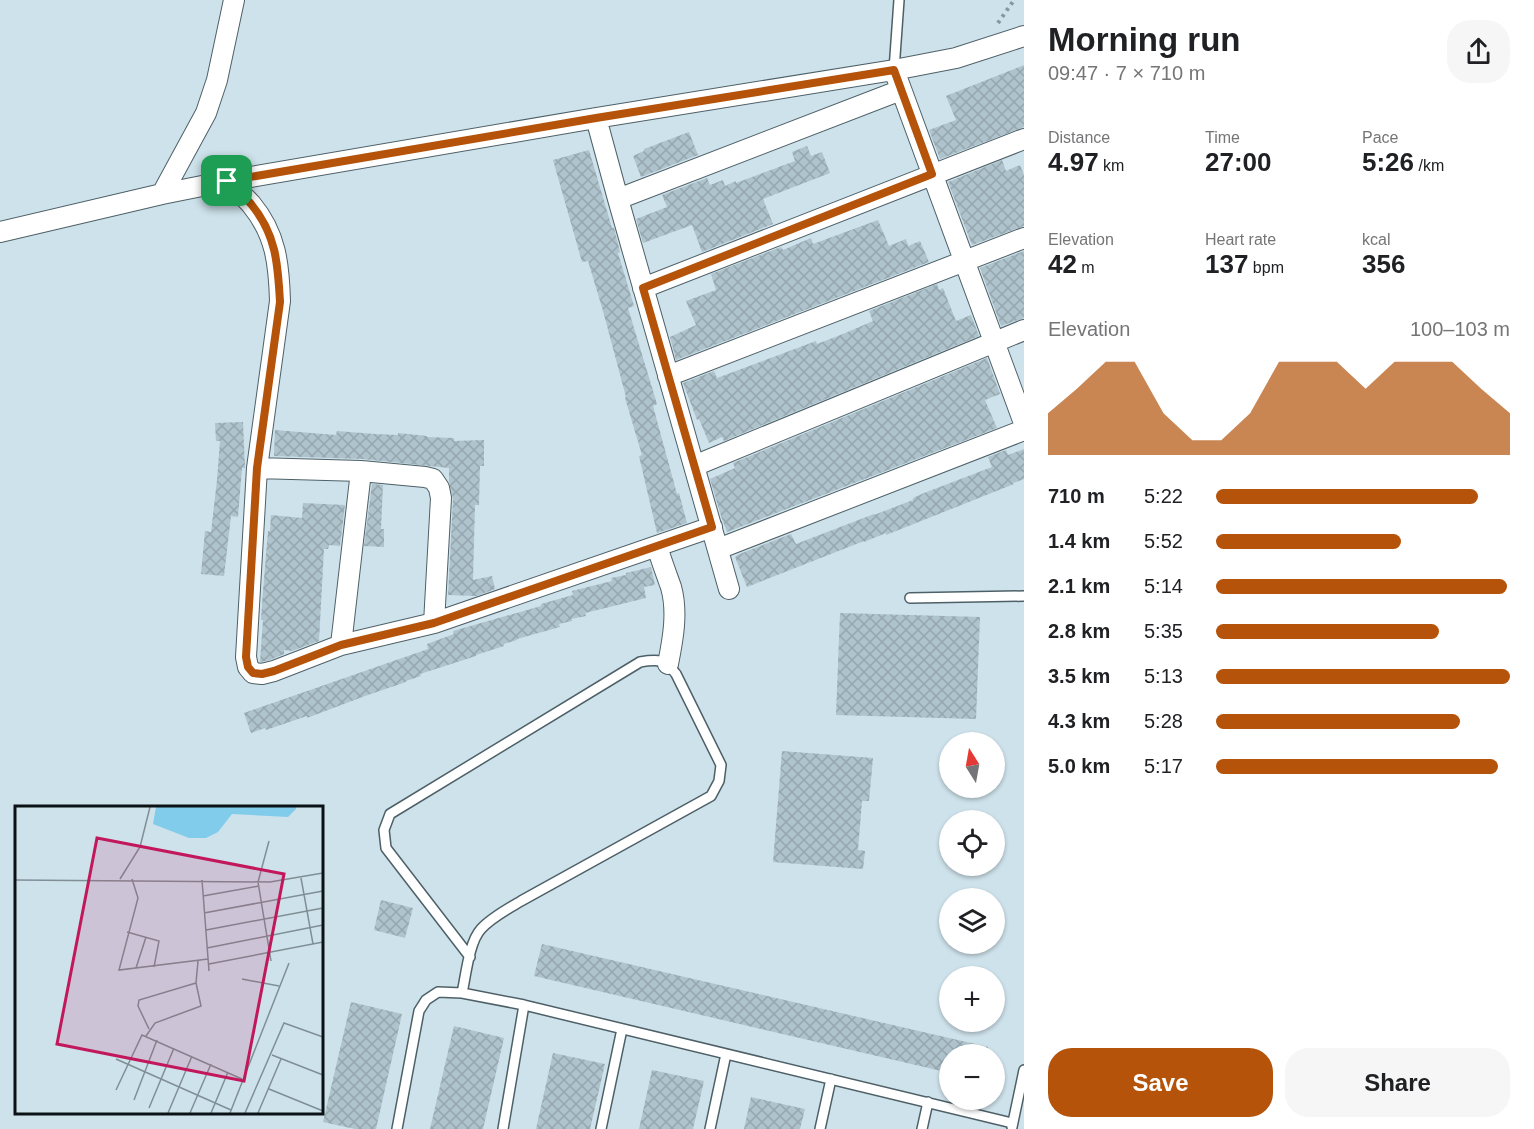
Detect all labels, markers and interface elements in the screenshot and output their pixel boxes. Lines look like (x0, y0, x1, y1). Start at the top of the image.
button: share (1447, 20, 1510, 83)
text: Morning run (1048, 21, 1240, 58)
text: 09:47 · 7 × 710 m (1048, 62, 1205, 84)
text: Distance (1048, 129, 1110, 146)
text: Time (1205, 129, 1240, 146)
text: Pace (1362, 129, 1398, 146)
text: 4.97 (1048, 147, 1099, 177)
text: 27:00 (1205, 147, 1272, 177)
text: 5:26 (1362, 147, 1414, 177)
pin (201, 155, 252, 206)
text: km (1099, 157, 1124, 174)
text: /km (1414, 157, 1444, 174)
icon: arrive (210, 164, 243, 197)
text: Elevation (1048, 231, 1114, 248)
text: Heart rate (1205, 231, 1276, 248)
text: kcal (1362, 231, 1390, 248)
text: 42 (1048, 249, 1077, 279)
text: 137 (1205, 249, 1248, 279)
text: 356 (1362, 249, 1405, 279)
text: m (1077, 259, 1095, 276)
text: bpm (1248, 259, 1284, 276)
text: Elevation (1048, 318, 1130, 340)
text: 100–103 m (1410, 318, 1510, 340)
text: 710 m (1048, 485, 1105, 507)
text: 5:22 (1144, 485, 1183, 507)
text: 1.4 km (1048, 530, 1110, 552)
text: 5:52 (1144, 530, 1183, 552)
text: 2.1 km (1048, 575, 1110, 597)
text: 5:14 (1144, 575, 1183, 597)
text: 2.8 km (1048, 620, 1110, 642)
text: 5:35 (1144, 620, 1183, 642)
text: 3.5 km (1048, 665, 1110, 687)
text: 5:13 (1144, 665, 1183, 687)
text: 4.3 km (1048, 710, 1110, 732)
text: 5:28 (1144, 710, 1183, 732)
north arrow (939, 732, 1005, 798)
map controls (939, 732, 1005, 1110)
text: 5.0 km (1048, 755, 1110, 777)
text: 5:17 (1144, 755, 1183, 777)
inset map (15, 806, 322, 1114)
button: locate (939, 810, 1005, 876)
button: layers (939, 888, 1005, 954)
button: + (939, 966, 1005, 1032)
button: − (939, 1044, 1005, 1110)
button: Save (1048, 1048, 1273, 1117)
button: Share (1285, 1048, 1510, 1117)

